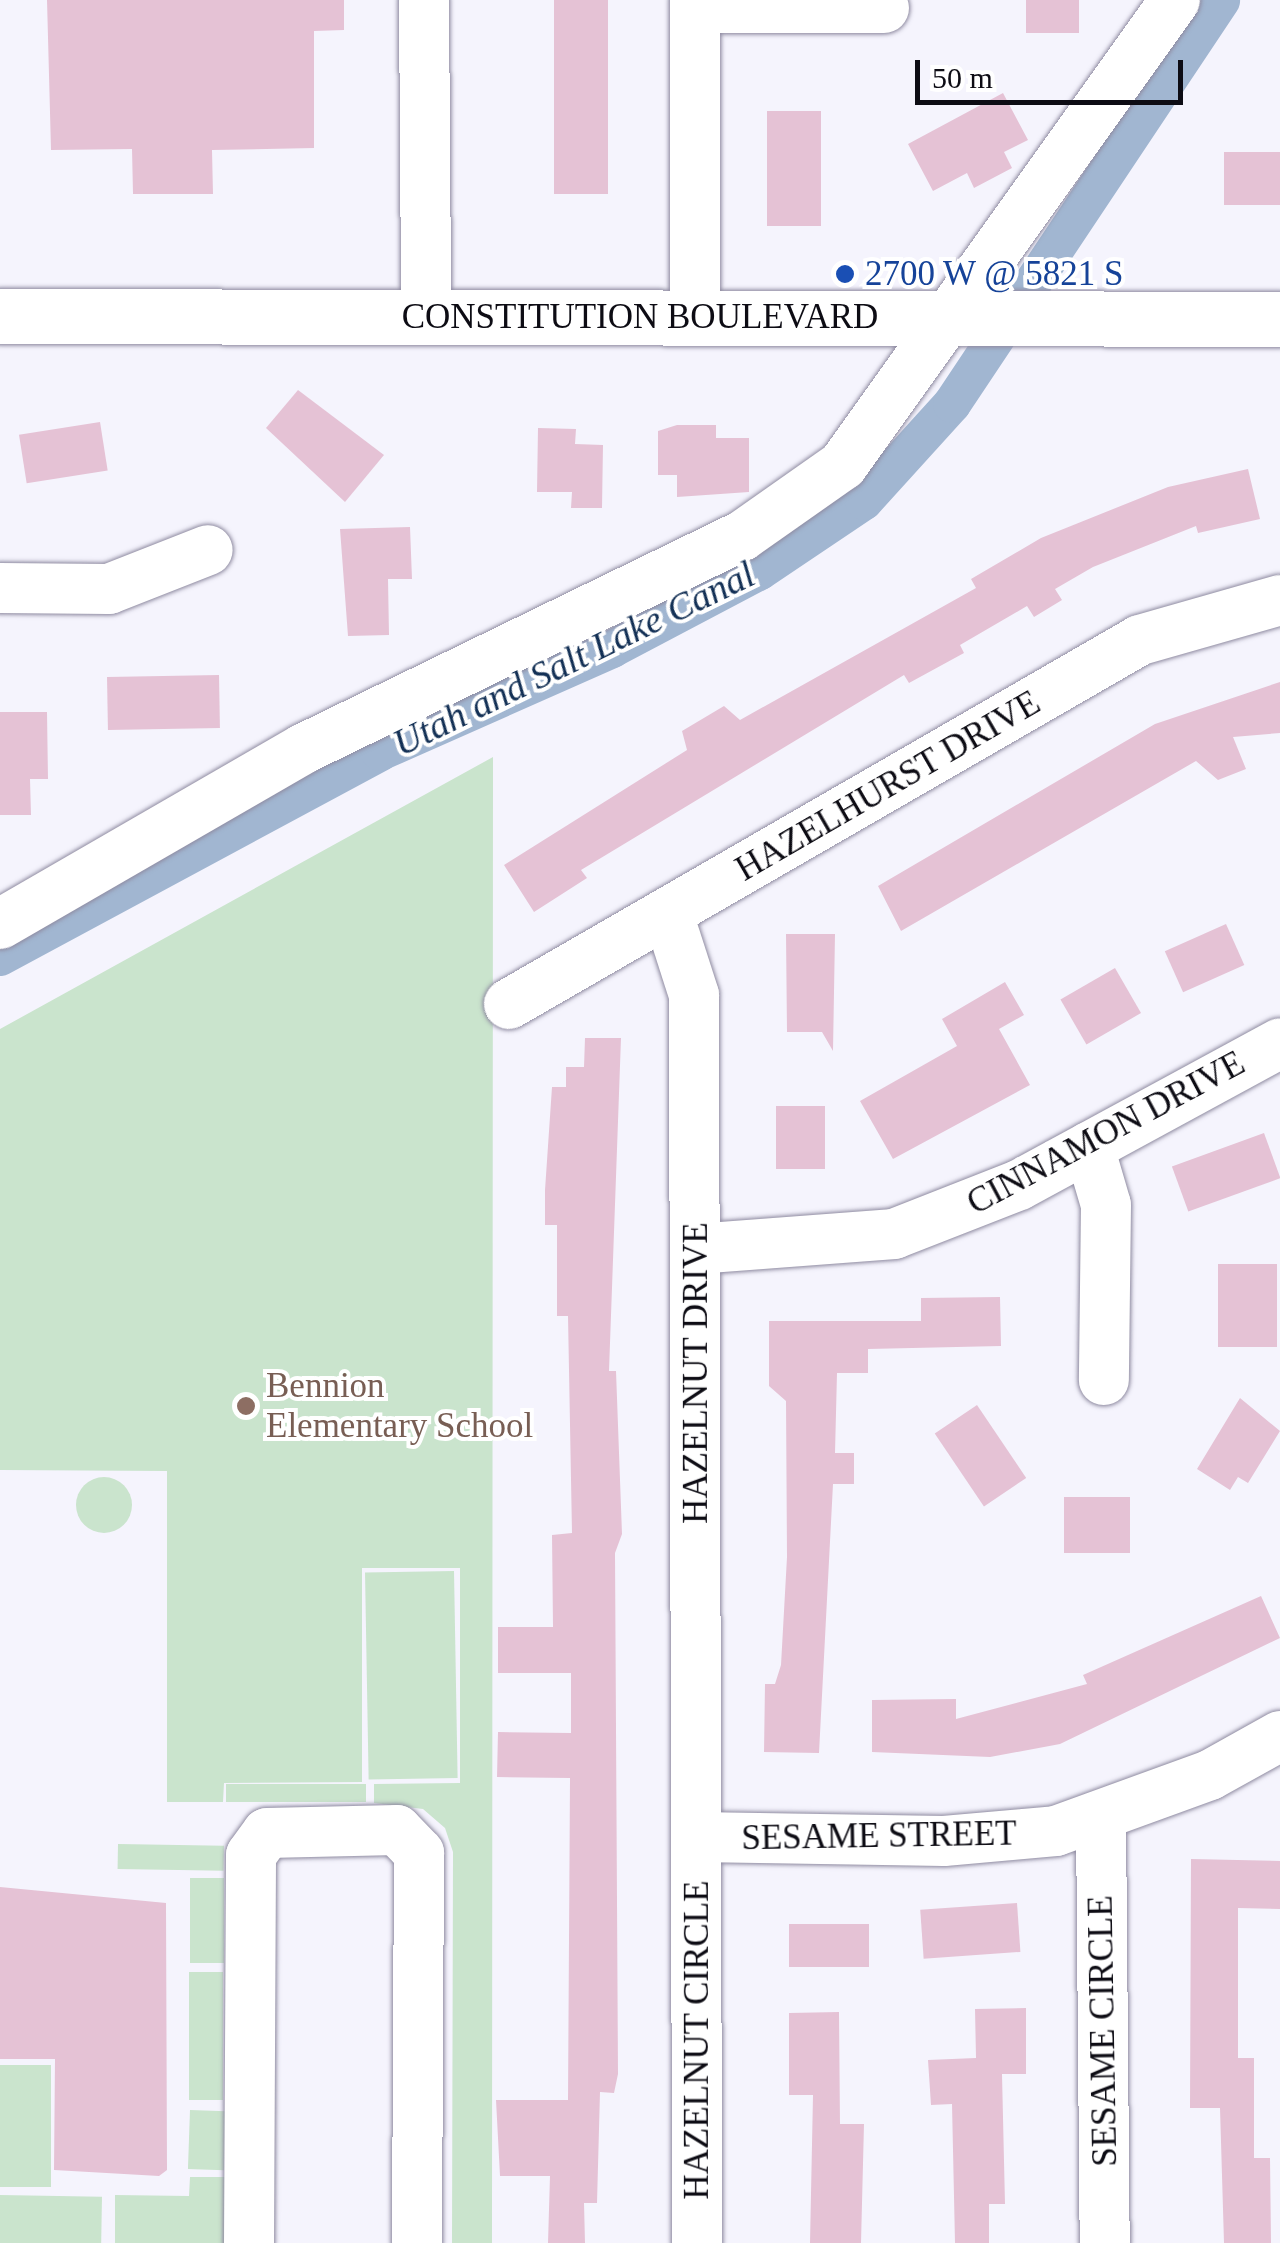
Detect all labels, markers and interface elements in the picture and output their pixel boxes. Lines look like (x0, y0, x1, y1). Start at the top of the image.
scale bar (920, 40, 1188, 102)
text: 50 m (932, 61, 993, 94)
place label: 2700 W @ 5821 S (865, 253, 1125, 295)
marker: 2700 W @ 5821 S (834, 263, 856, 285)
street label: CONSTITUTION BOULEVARD (402, 296, 878, 338)
water label: Utah and Salt Lake Canal (386, 552, 762, 766)
street label: HAZELHURST DRIVE (728, 682, 1048, 890)
street label: CINNAMON DRIVE (960, 1042, 1252, 1224)
street label: HAZELNUT DRIVE (675, 1222, 717, 1524)
place label: Bennion Elementary School (266, 1365, 533, 1447)
marker: Bennion Elementary School (235, 1395, 257, 1417)
street label: SESAME STREET (741, 1813, 1017, 1859)
street label: HAZELNUT CIRCLE (676, 1880, 718, 2200)
street label: SESAME CIRCLE (1080, 1895, 1126, 2167)

